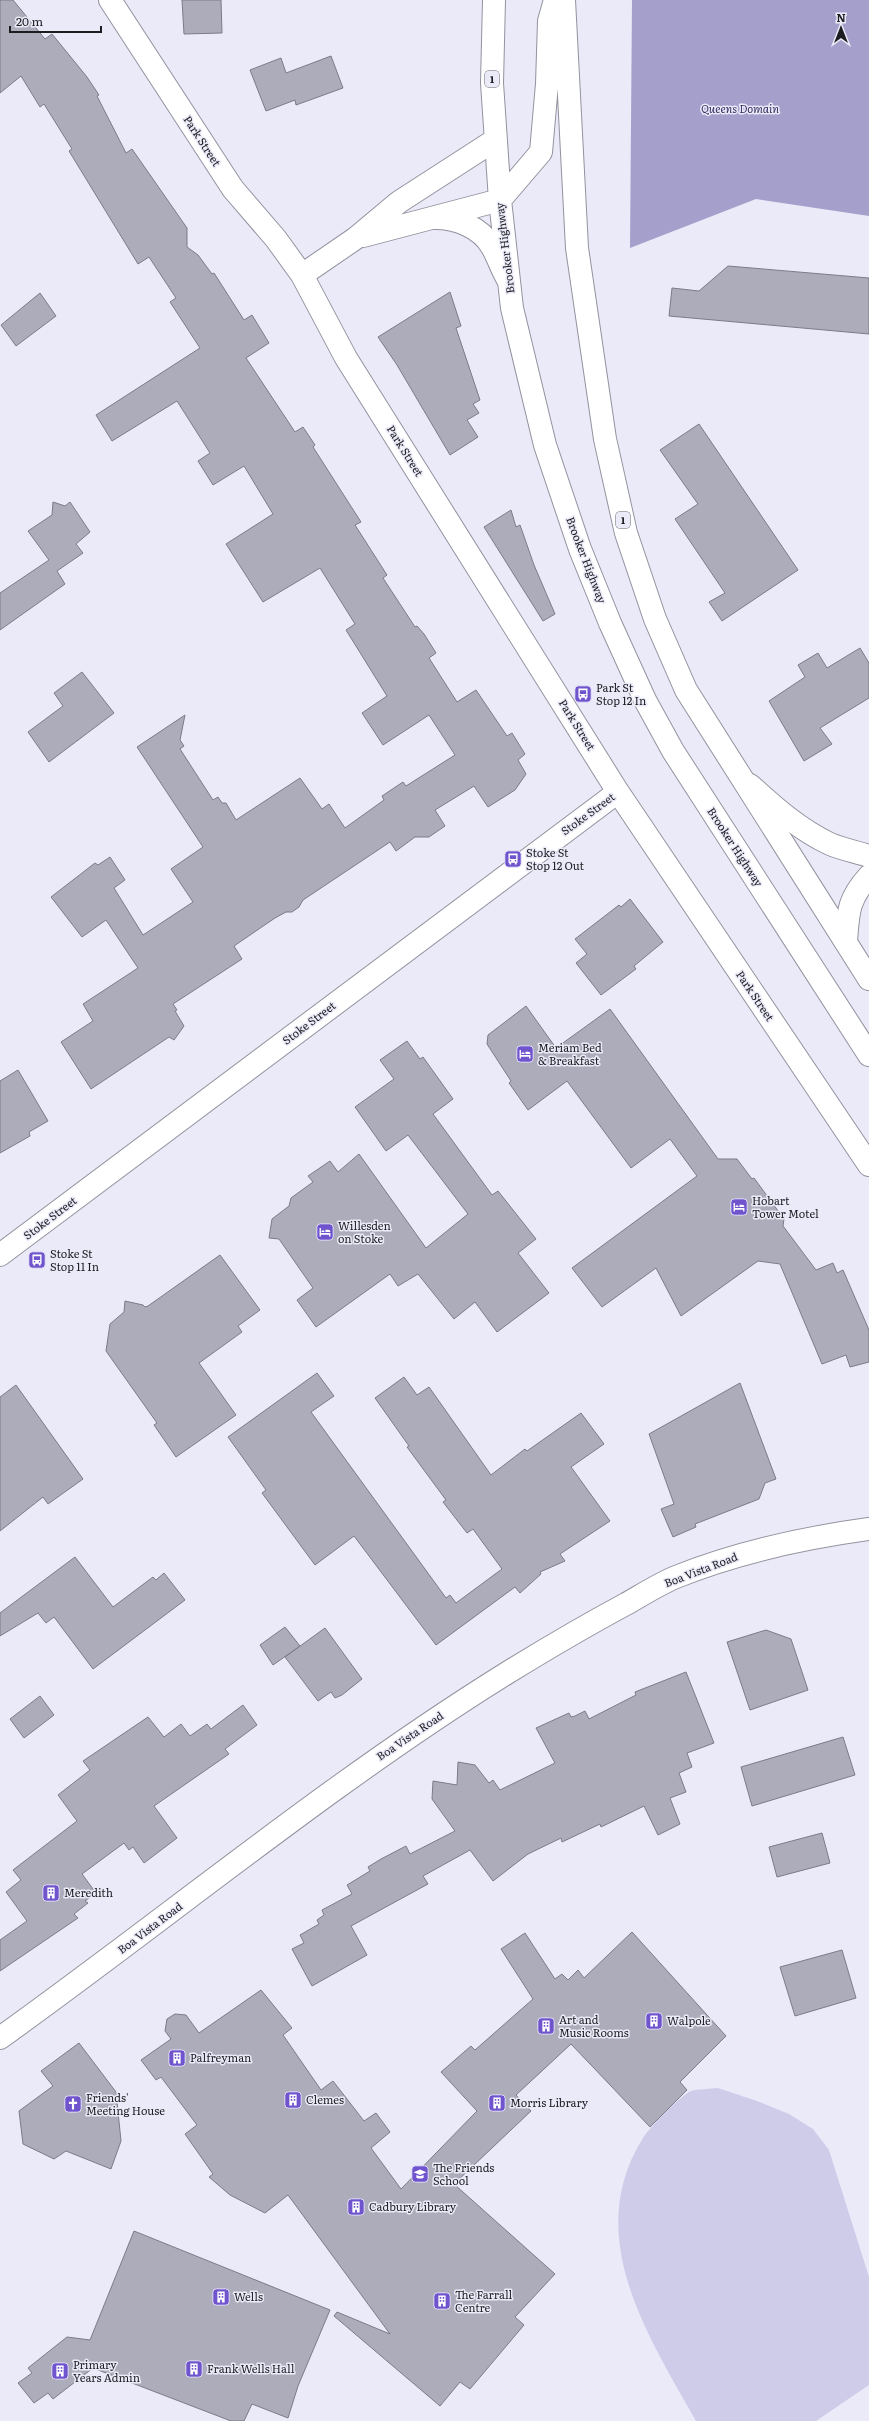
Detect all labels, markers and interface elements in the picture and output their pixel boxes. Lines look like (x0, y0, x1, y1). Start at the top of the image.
scale bar (10, 8, 101, 34)
north arrow (821, 8, 861, 48)
text: N (836, 9, 846, 25)
text: 20 m (16, 12, 43, 30)
road number: 1 (485, 71, 499, 87)
park label: Queens Domain (701, 100, 779, 116)
street label: Park Street (180, 112, 226, 170)
street label: Brooker Highway (490, 201, 518, 294)
street label: Park Street (384, 422, 428, 480)
road number: 1 (616, 512, 630, 528)
street label: Brooker Highway (563, 514, 611, 606)
place label: Park St Stop 12 In (596, 679, 646, 708)
bus stop icon: Park St Stop 12 In (573, 684, 593, 704)
street label: Park Street (556, 696, 600, 754)
street label: Stoke Street (557, 788, 618, 838)
street label: Brooker Highway (704, 804, 768, 890)
place label: Stoke St Stop 12 Out (526, 844, 584, 873)
bus stop icon: Stoke St Stop 12 Out (503, 849, 523, 869)
street label: Park Street (733, 967, 779, 1024)
street label: Stoke Street (278, 996, 339, 1048)
place label: Meriam Bed & Breakfast (538, 1039, 602, 1068)
hotel icon: Meriam Bed & Breakfast (515, 1044, 535, 1064)
street label: Stoke Street (19, 1191, 80, 1243)
place label: Hobart Tower Motel (752, 1192, 819, 1221)
hotel icon: Hobart Tower Motel (729, 1197, 749, 1217)
place label: Willesden on Stoke (338, 1217, 391, 1246)
hotel icon: Willesden on Stoke (315, 1222, 335, 1242)
place label: Stoke St Stop 11 In (50, 1245, 99, 1274)
bus stop icon: Stoke St Stop 11 In (27, 1250, 47, 1270)
street label: Boa Vista Road (662, 1548, 740, 1590)
street label: Boa Vista Road (373, 1707, 446, 1763)
building icon: Meredith (41, 1883, 61, 1903)
place label: Meredith (64, 1884, 113, 1900)
street label: Boa Vista Road (114, 1897, 185, 1957)
place label: Art and Music Rooms (559, 2011, 629, 2040)
building icon: Walpole (644, 2011, 664, 2031)
place label: Walpole (667, 2012, 711, 2028)
building icon: Art and Music Rooms (536, 2016, 556, 2036)
building icon: Palfreyman (167, 2048, 187, 2068)
place label: Palfreyman (190, 2049, 251, 2065)
place label: Friends' Meeting House (86, 2089, 165, 2118)
building icon: Clemes (283, 2090, 303, 2110)
place label: Clemes (306, 2091, 344, 2107)
building icon: Morris Library (487, 2093, 507, 2113)
church icon: Friends' Meeting House (63, 2094, 83, 2114)
place label: Morris Library (510, 2094, 589, 2110)
place label: The Friends School (433, 2159, 494, 2188)
school or university icon: The Friends School (410, 2164, 430, 2184)
building icon: Cadbury Library (346, 2197, 366, 2217)
place label: Cadbury Library (369, 2198, 457, 2214)
place label: The Farrall Centre (455, 2286, 513, 2315)
building icon: Wells (211, 2287, 231, 2307)
place label: Wells (234, 2288, 263, 2304)
building icon: The Farrall Centre (432, 2291, 452, 2311)
place label: Primary Years Admin (73, 2356, 140, 2385)
building icon: Frank Wells Hall (184, 2359, 204, 2379)
place label: Frank Wells Hall (207, 2360, 295, 2376)
building icon: Primary Years Admin (50, 2361, 70, 2381)

